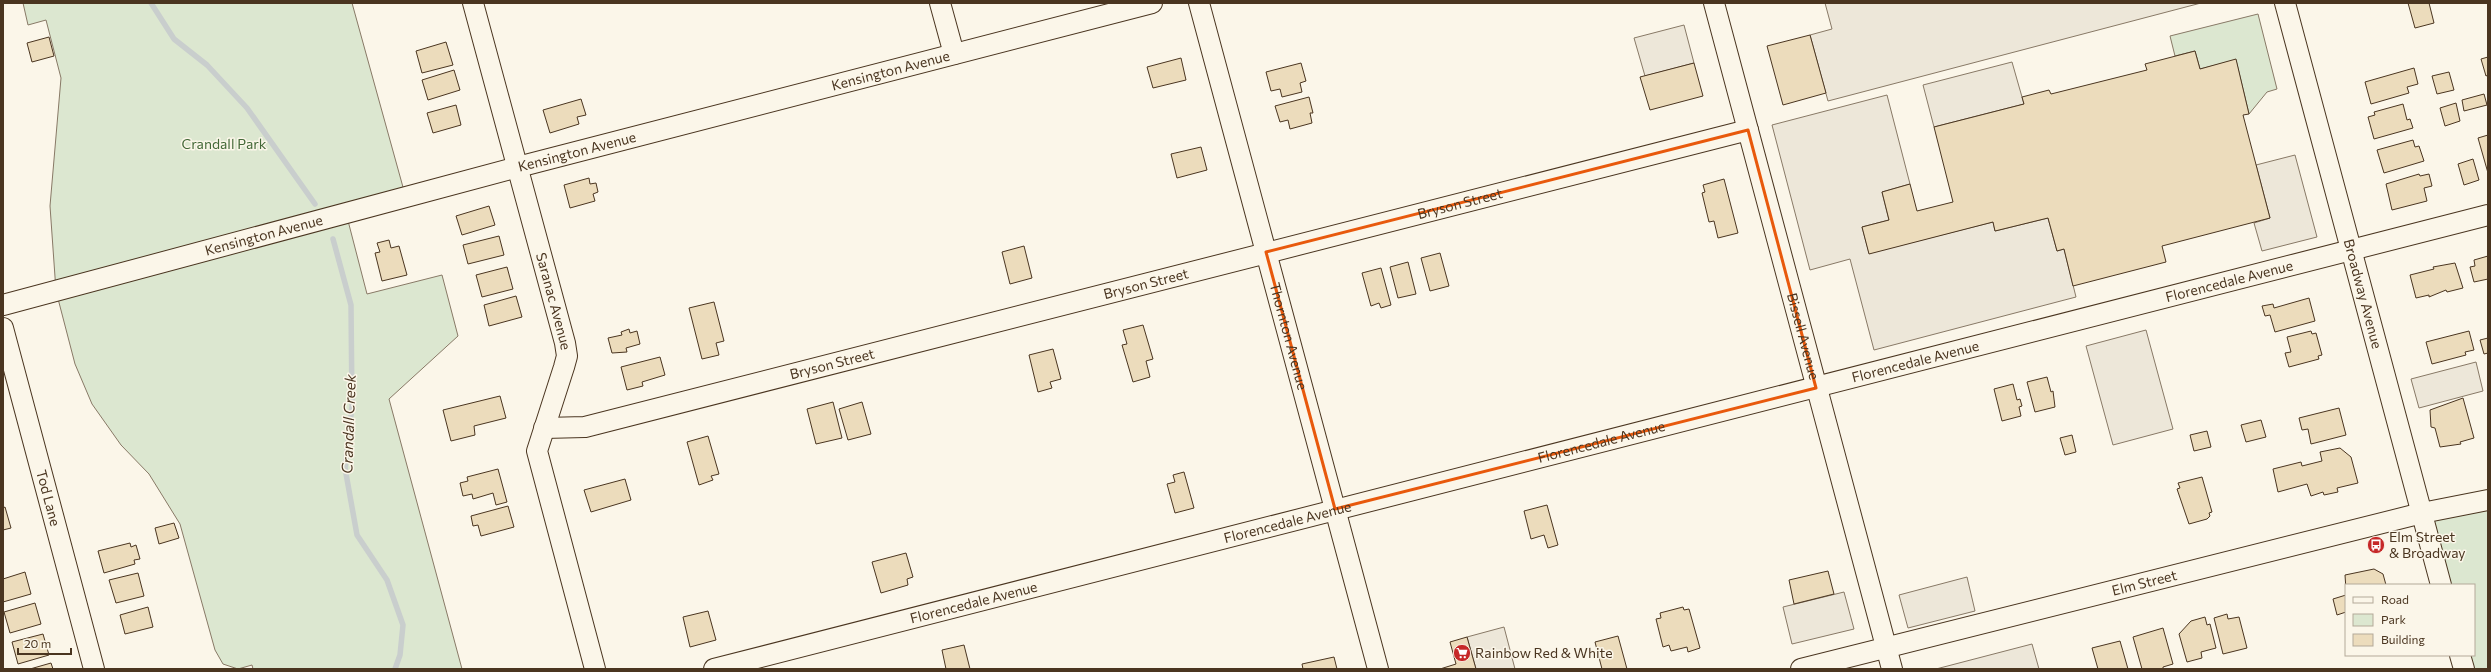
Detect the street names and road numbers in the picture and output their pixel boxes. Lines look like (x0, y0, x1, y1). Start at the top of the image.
street label: Kensington Avenue (830, 47, 951, 94)
street label: Kensington Avenue (516, 128, 638, 175)
street label: Bryson Street (1416, 184, 1504, 222)
street label: Kensington Avenue (203, 211, 324, 259)
street label: Broadway Avenue (2341, 237, 2386, 350)
street label: Saranac Avenue (533, 251, 575, 351)
street label: Florencedale Avenue (2164, 256, 2295, 305)
street label: Bryson Street (1102, 264, 1190, 302)
street label: Thornton Avenue (1266, 280, 1312, 392)
street label: Bissell Avenue (1784, 291, 1823, 382)
street label: Florencedale Avenue (1850, 337, 1981, 386)
street label: Bryson Street (788, 344, 876, 382)
street label: Florencedale Avenue (1536, 417, 1667, 466)
street label: Tod Lane (33, 468, 65, 528)
street label: Florencedale Avenue (1222, 497, 1353, 546)
street label: Elm Street (2110, 566, 2179, 599)
street label: Florencedale Avenue (908, 578, 1039, 627)

